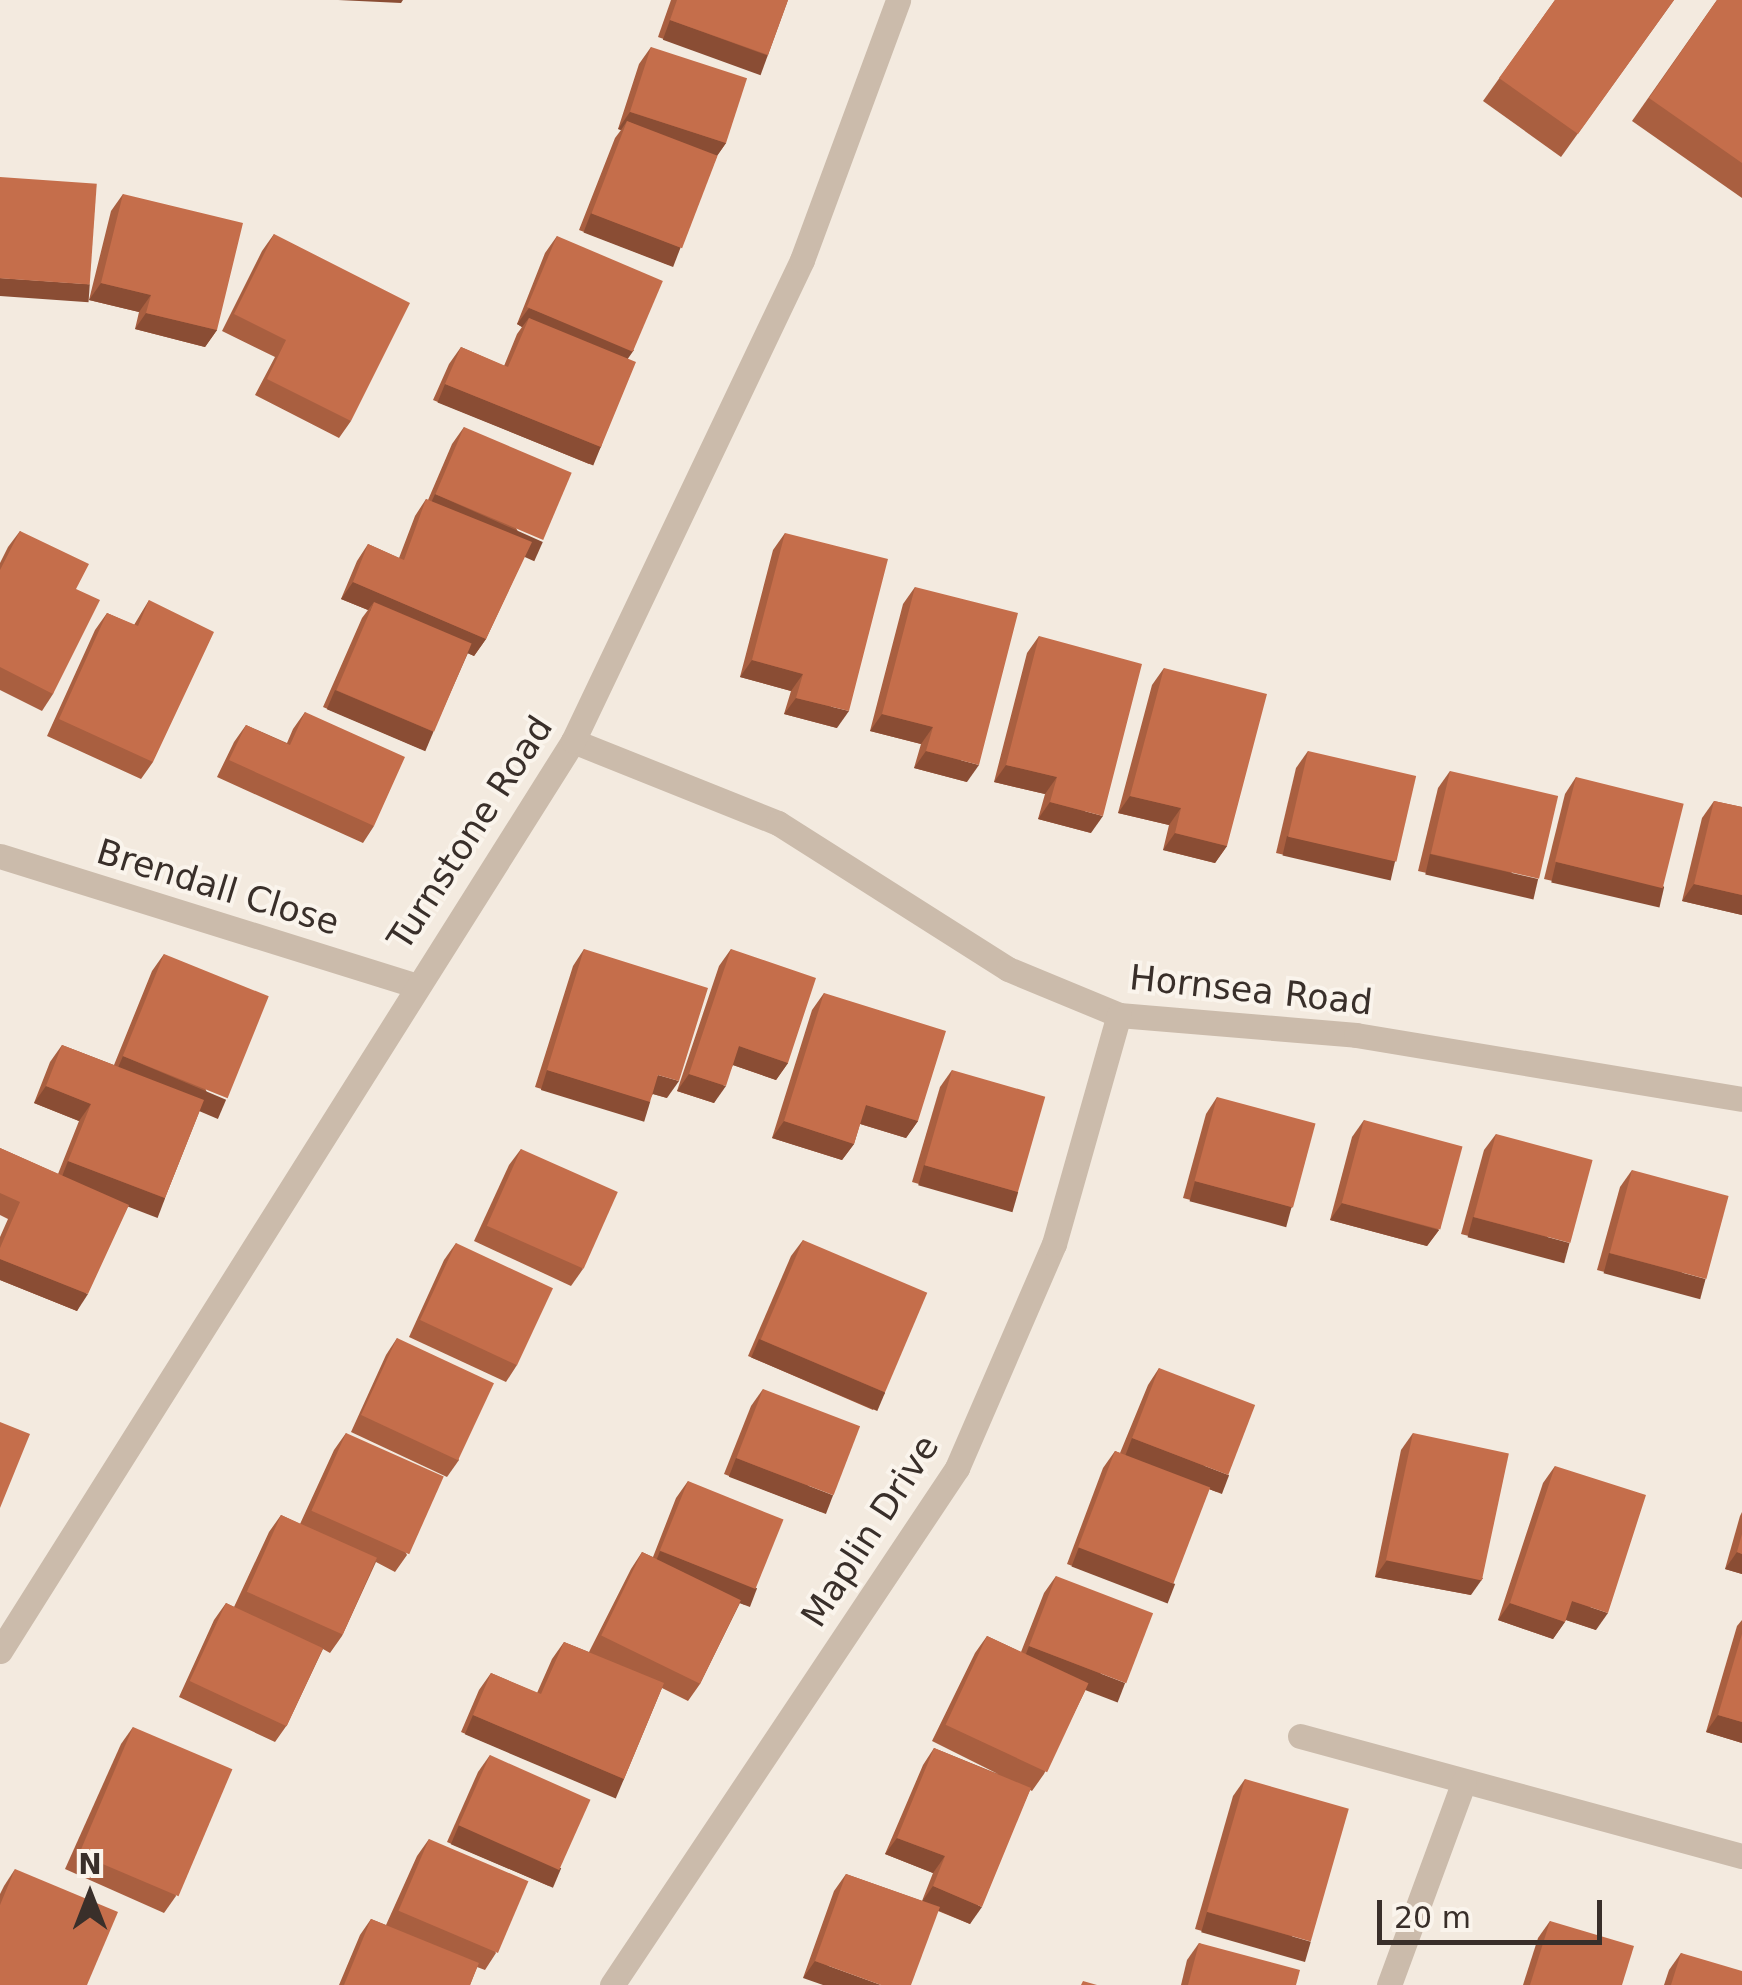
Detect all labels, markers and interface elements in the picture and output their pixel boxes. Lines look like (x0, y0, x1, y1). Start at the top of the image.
street label: Turnstone Road (379, 708, 561, 958)
street label: Brendall Close (92, 830, 344, 944)
street label: Hornsea Road (1128, 956, 1374, 1024)
street label: Maplin Drive (792, 1427, 948, 1635)
north arrow (40, 1845, 140, 1945)
text: N (78, 1848, 102, 1881)
scale bar (1382, 1880, 1607, 1942)
text: 20 m (1394, 1900, 1471, 1935)

